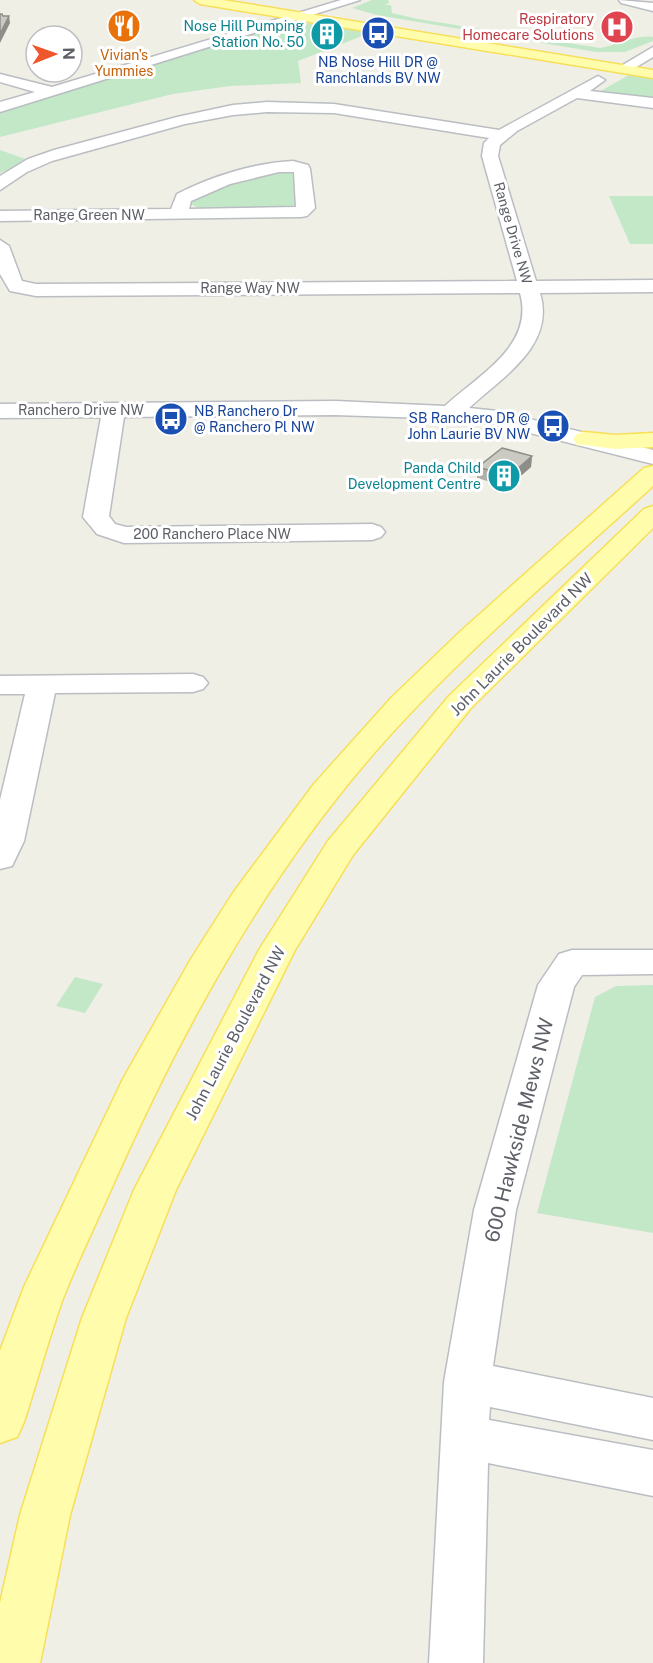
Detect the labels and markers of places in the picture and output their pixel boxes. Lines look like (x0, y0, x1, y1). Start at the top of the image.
restaurant icon: Vivian's Yummies (106, 8, 142, 44)
hospital icon: Respiratory Homecare Solutions (599, 9, 635, 45)
place label: Respiratory Homecare Solutions (462, 11, 595, 43)
bus stop icon: NB Nose Hill DR @ Ranchlands BV NW (360, 15, 396, 51)
building icon: Nose Hill Pumping Station No. 50 (309, 16, 345, 52)
place label: Nose Hill Pumping Station No. 50 (184, 18, 304, 50)
place label: Vivian's Yummies (95, 47, 153, 79)
place label: NB Nose Hill DR @ Ranchlands BV NW (315, 54, 441, 86)
bus stop icon: NB Ranchero Dr @ Ranchero Pl NW (153, 401, 189, 437)
place label: NB Ranchero Dr @ Ranchero Pl NW (194, 403, 315, 435)
bus stop icon: SB Ranchero DR @ John Laurie BV NW (535, 408, 571, 444)
place label: SB Ranchero DR @ John Laurie BV NW (407, 410, 531, 442)
building icon: Panda Child Development Centre (486, 458, 522, 494)
place label: Panda Child Development Centre (348, 460, 481, 492)

